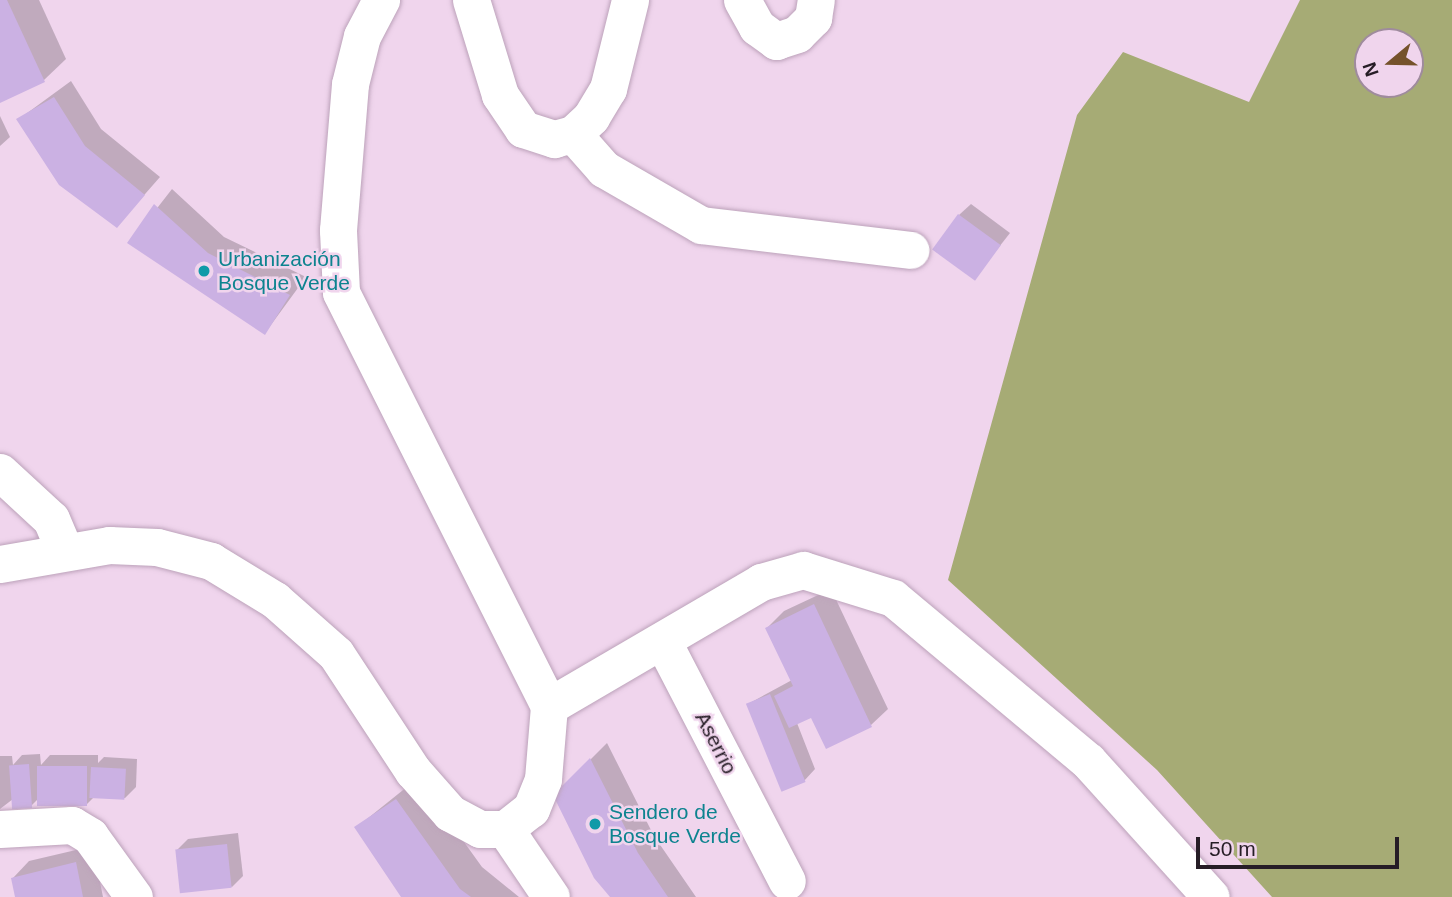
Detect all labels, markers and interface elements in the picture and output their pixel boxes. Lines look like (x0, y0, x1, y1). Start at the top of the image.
north arrow (1354, 28, 1424, 98)
text: N (1358, 59, 1383, 79)
place label: Urbanización Bosque Verde (218, 246, 350, 296)
marker: Urbanización Bosque Verde (196, 263, 212, 279)
street label: Aserrio (690, 708, 742, 778)
place label: Sendero de Bosque Verde (609, 799, 741, 849)
marker: Sendero de Bosque Verde (587, 816, 603, 832)
scale bar (1200, 824, 1403, 868)
text: 50 m (1209, 837, 1256, 860)

